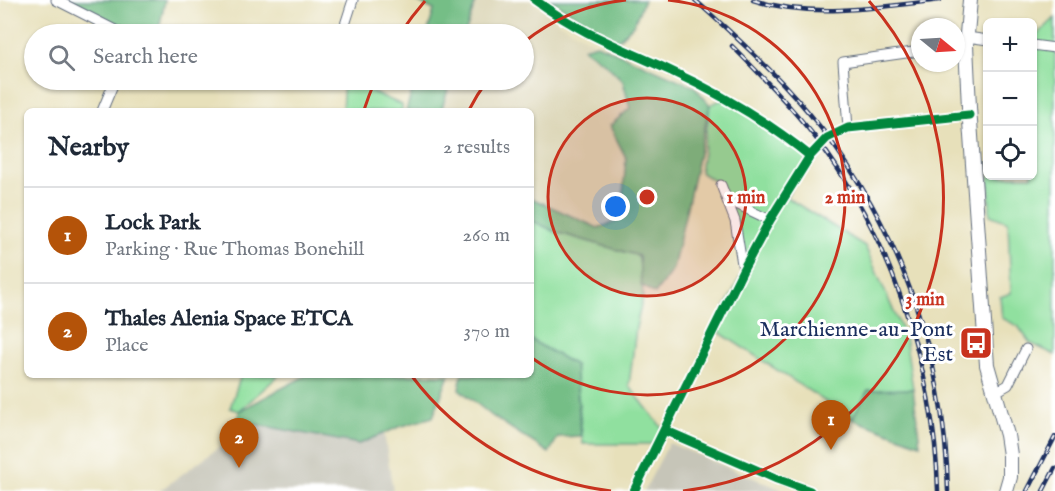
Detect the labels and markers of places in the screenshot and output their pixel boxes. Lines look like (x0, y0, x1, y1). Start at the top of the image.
centre of rings (637, 187, 657, 207)
place label: Marchienne-au-Pont Est (760, 316, 953, 369)
bus stop icon: Marchienne-au-Pont Est (958, 325, 994, 361)
pin: 1 (812, 400, 850, 450)
pin: 2 (220, 418, 258, 468)

